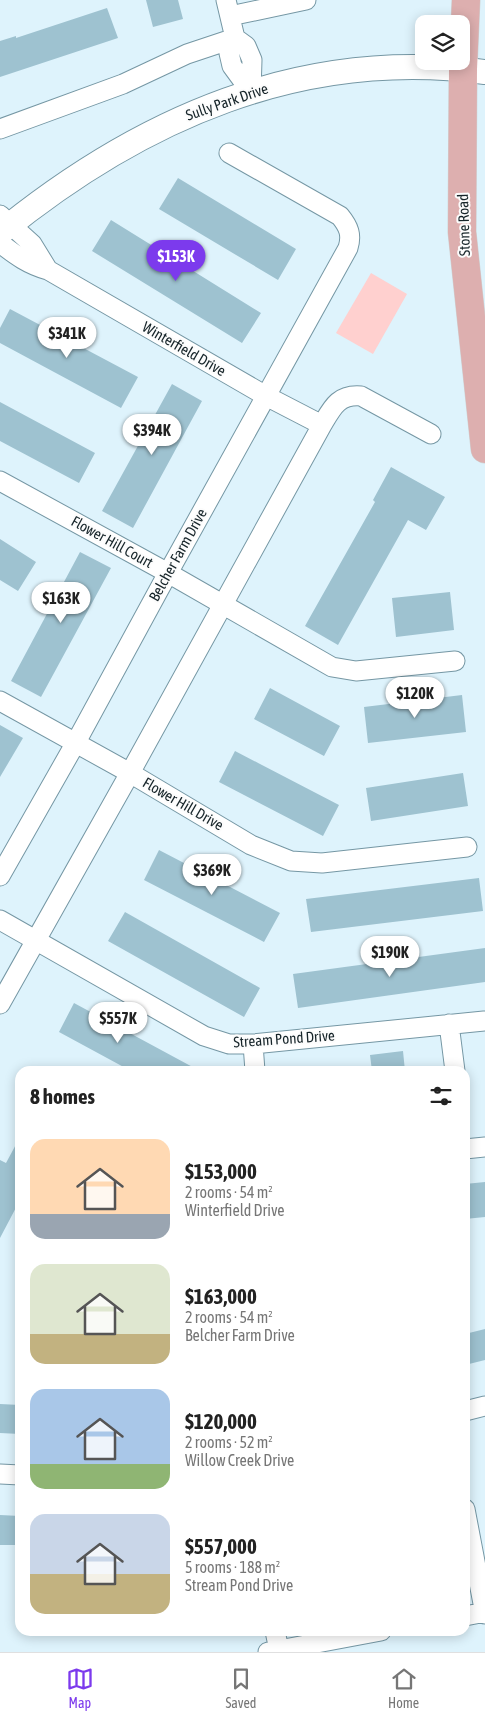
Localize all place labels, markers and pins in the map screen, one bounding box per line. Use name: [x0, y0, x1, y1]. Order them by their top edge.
pin: $153K: [141, 240, 211, 282]
pin: $341K: [32, 316, 102, 359]
pin: $394K: [117, 414, 187, 456]
pin: $163K: [26, 582, 96, 624]
pin: $120K: [380, 676, 450, 719]
pin: $369K: [177, 854, 247, 896]
pin: $190K: [355, 936, 425, 978]
pin: $557K: [83, 1002, 153, 1044]

